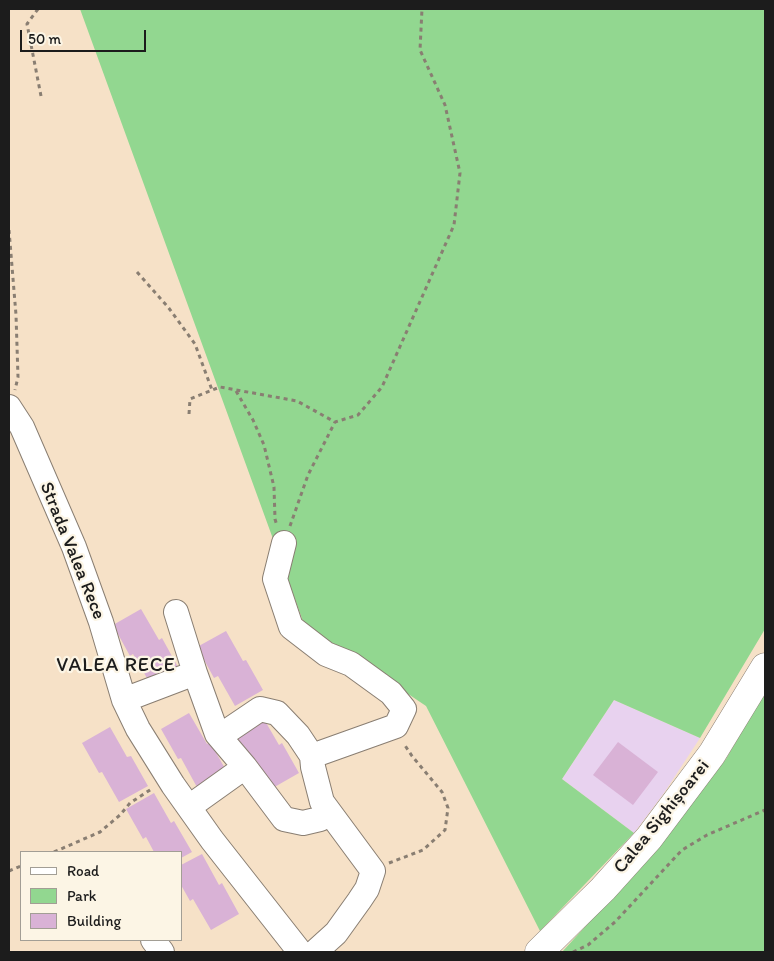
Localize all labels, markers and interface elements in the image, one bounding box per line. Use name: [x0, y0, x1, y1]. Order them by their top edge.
scale bar: [22, 20, 149, 52]
text: 50 m: [28, 30, 61, 48]
street label: Strada Valea Rece: [34, 479, 110, 623]
district label: VALEA RECE: [55, 654, 177, 678]
street label: Calea Sighișoarei: [609, 755, 715, 879]
legend: [20, 851, 182, 941]
text: Road: [67, 862, 99, 880]
text: Park: [67, 887, 97, 905]
text: Building: [67, 912, 121, 930]

